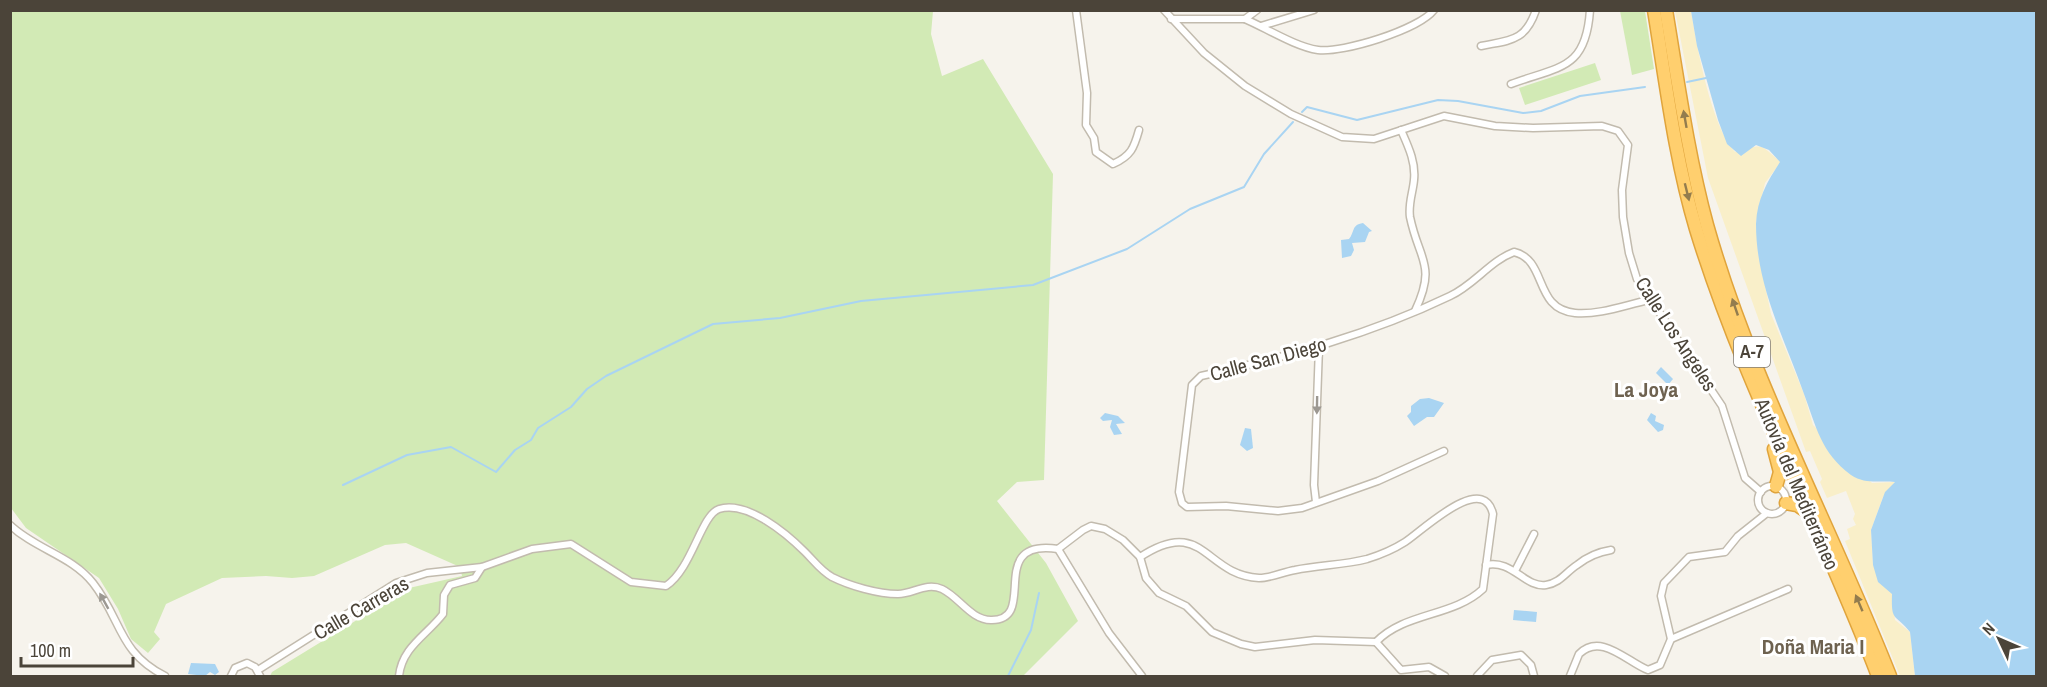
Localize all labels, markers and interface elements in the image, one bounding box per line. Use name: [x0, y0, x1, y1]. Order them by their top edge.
one-way arrow: [1680, 109, 1689, 128]
one-way arrow: [1683, 183, 1692, 201]
street label: Calle Los Angeles: [1629, 271, 1723, 396]
one-way arrow: [1730, 298, 1740, 316]
street label: Calle San Diego: [1207, 330, 1329, 387]
road number: A-7: [1734, 337, 1770, 367]
district label: La Joya: [1614, 375, 1678, 404]
street label: Autovía del Mediterráneo: [1749, 393, 1846, 574]
one-way arrow: [1312, 396, 1322, 415]
street label: Calle Carreras: [308, 569, 413, 646]
one-way arrow: [99, 592, 109, 609]
one-way arrow: [1854, 594, 1863, 612]
north arrow: [1969, 609, 2029, 669]
text: N: [1977, 618, 1999, 640]
scale bar: [21, 630, 134, 668]
district label: Doña Maria I: [1762, 632, 1864, 661]
text: 100 m: [30, 638, 71, 663]

